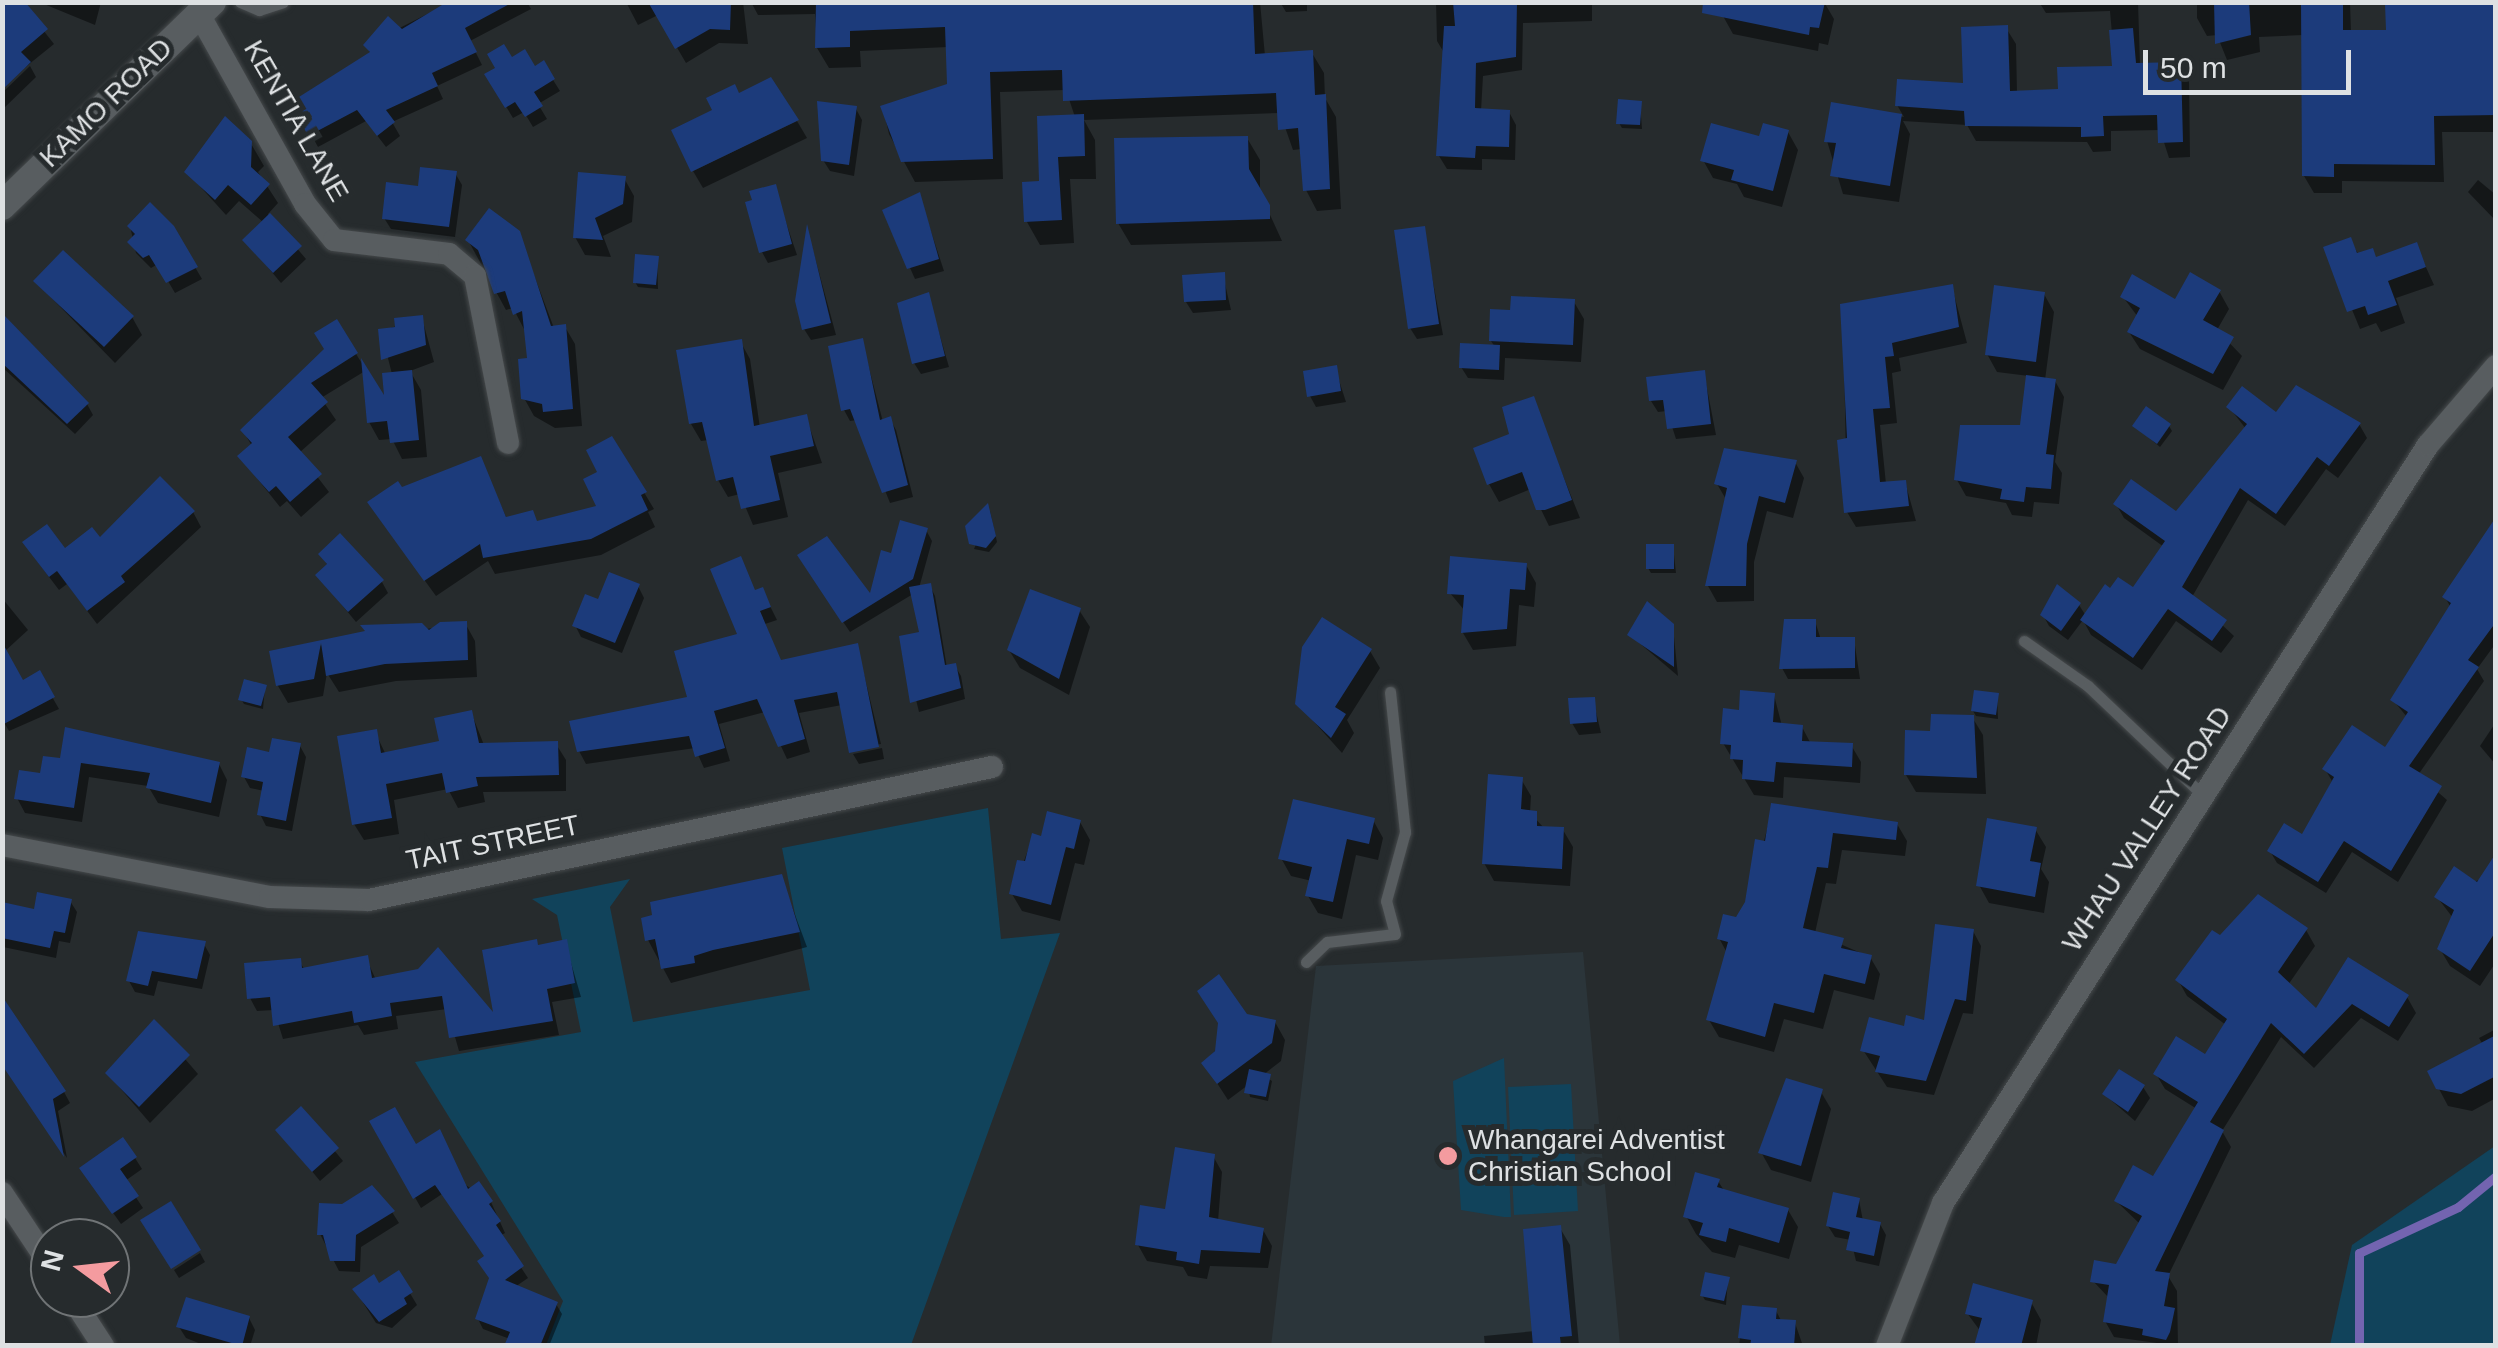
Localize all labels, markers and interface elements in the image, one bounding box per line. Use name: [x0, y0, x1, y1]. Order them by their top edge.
scale bar: [2148, 30, 2356, 92]
street label: KAMO ROAD: [33, 31, 179, 175]
street label: KENTIA LANE: [236, 34, 356, 208]
text: 50 m: [2160, 51, 2227, 84]
street label: WHAU VALLEY ROAD: [2055, 700, 2239, 958]
street label: TAIT STREET: [403, 808, 583, 878]
place label: Whangarei Adventist Christian School: [1468, 1123, 1726, 1189]
marker: Whangarei Adventist Christian School: [1437, 1145, 1459, 1167]
north arrow: [30, 1218, 130, 1318]
text: N: [35, 1247, 70, 1274]

